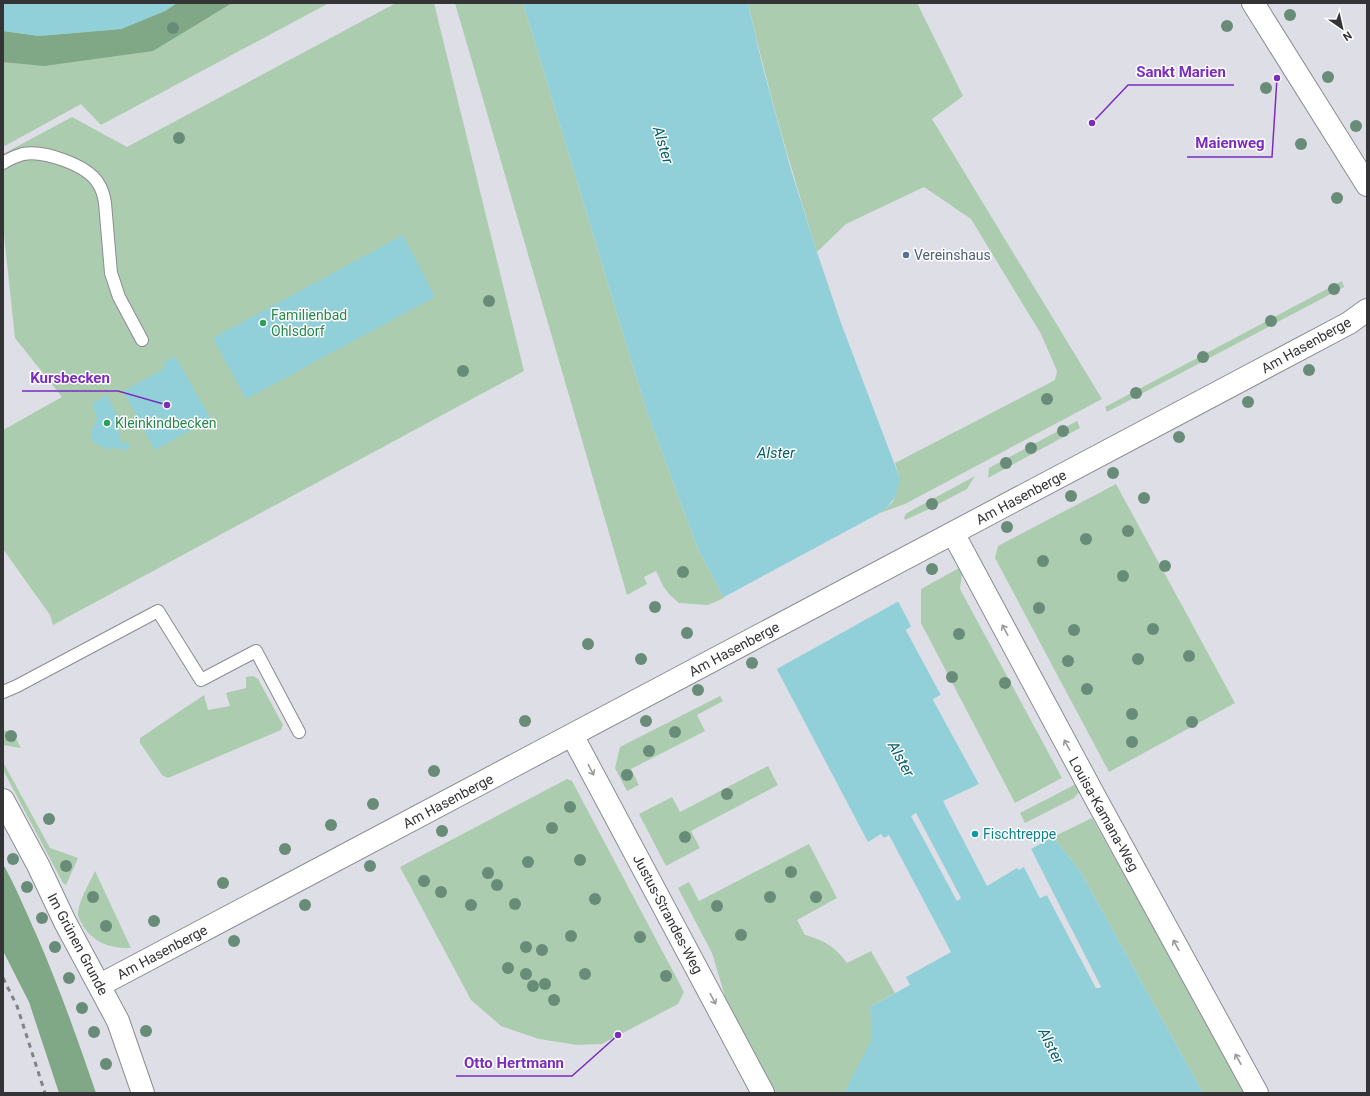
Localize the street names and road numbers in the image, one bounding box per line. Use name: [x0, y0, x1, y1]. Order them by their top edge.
street label: Am Hasenberge: [1258, 314, 1354, 376]
street label: Am Hasenberge: [973, 466, 1069, 528]
street label: Am Hasenberge: [686, 618, 782, 680]
street label: Louisa-Kamana-Weg: [1066, 754, 1142, 874]
street label: Am Hasenberge: [400, 770, 496, 832]
street label: Justus-Strandes-Weg: [630, 852, 706, 976]
street label: Im Grünen Grunde: [44, 890, 112, 998]
street label: Am Hasenberge: [114, 921, 210, 983]

